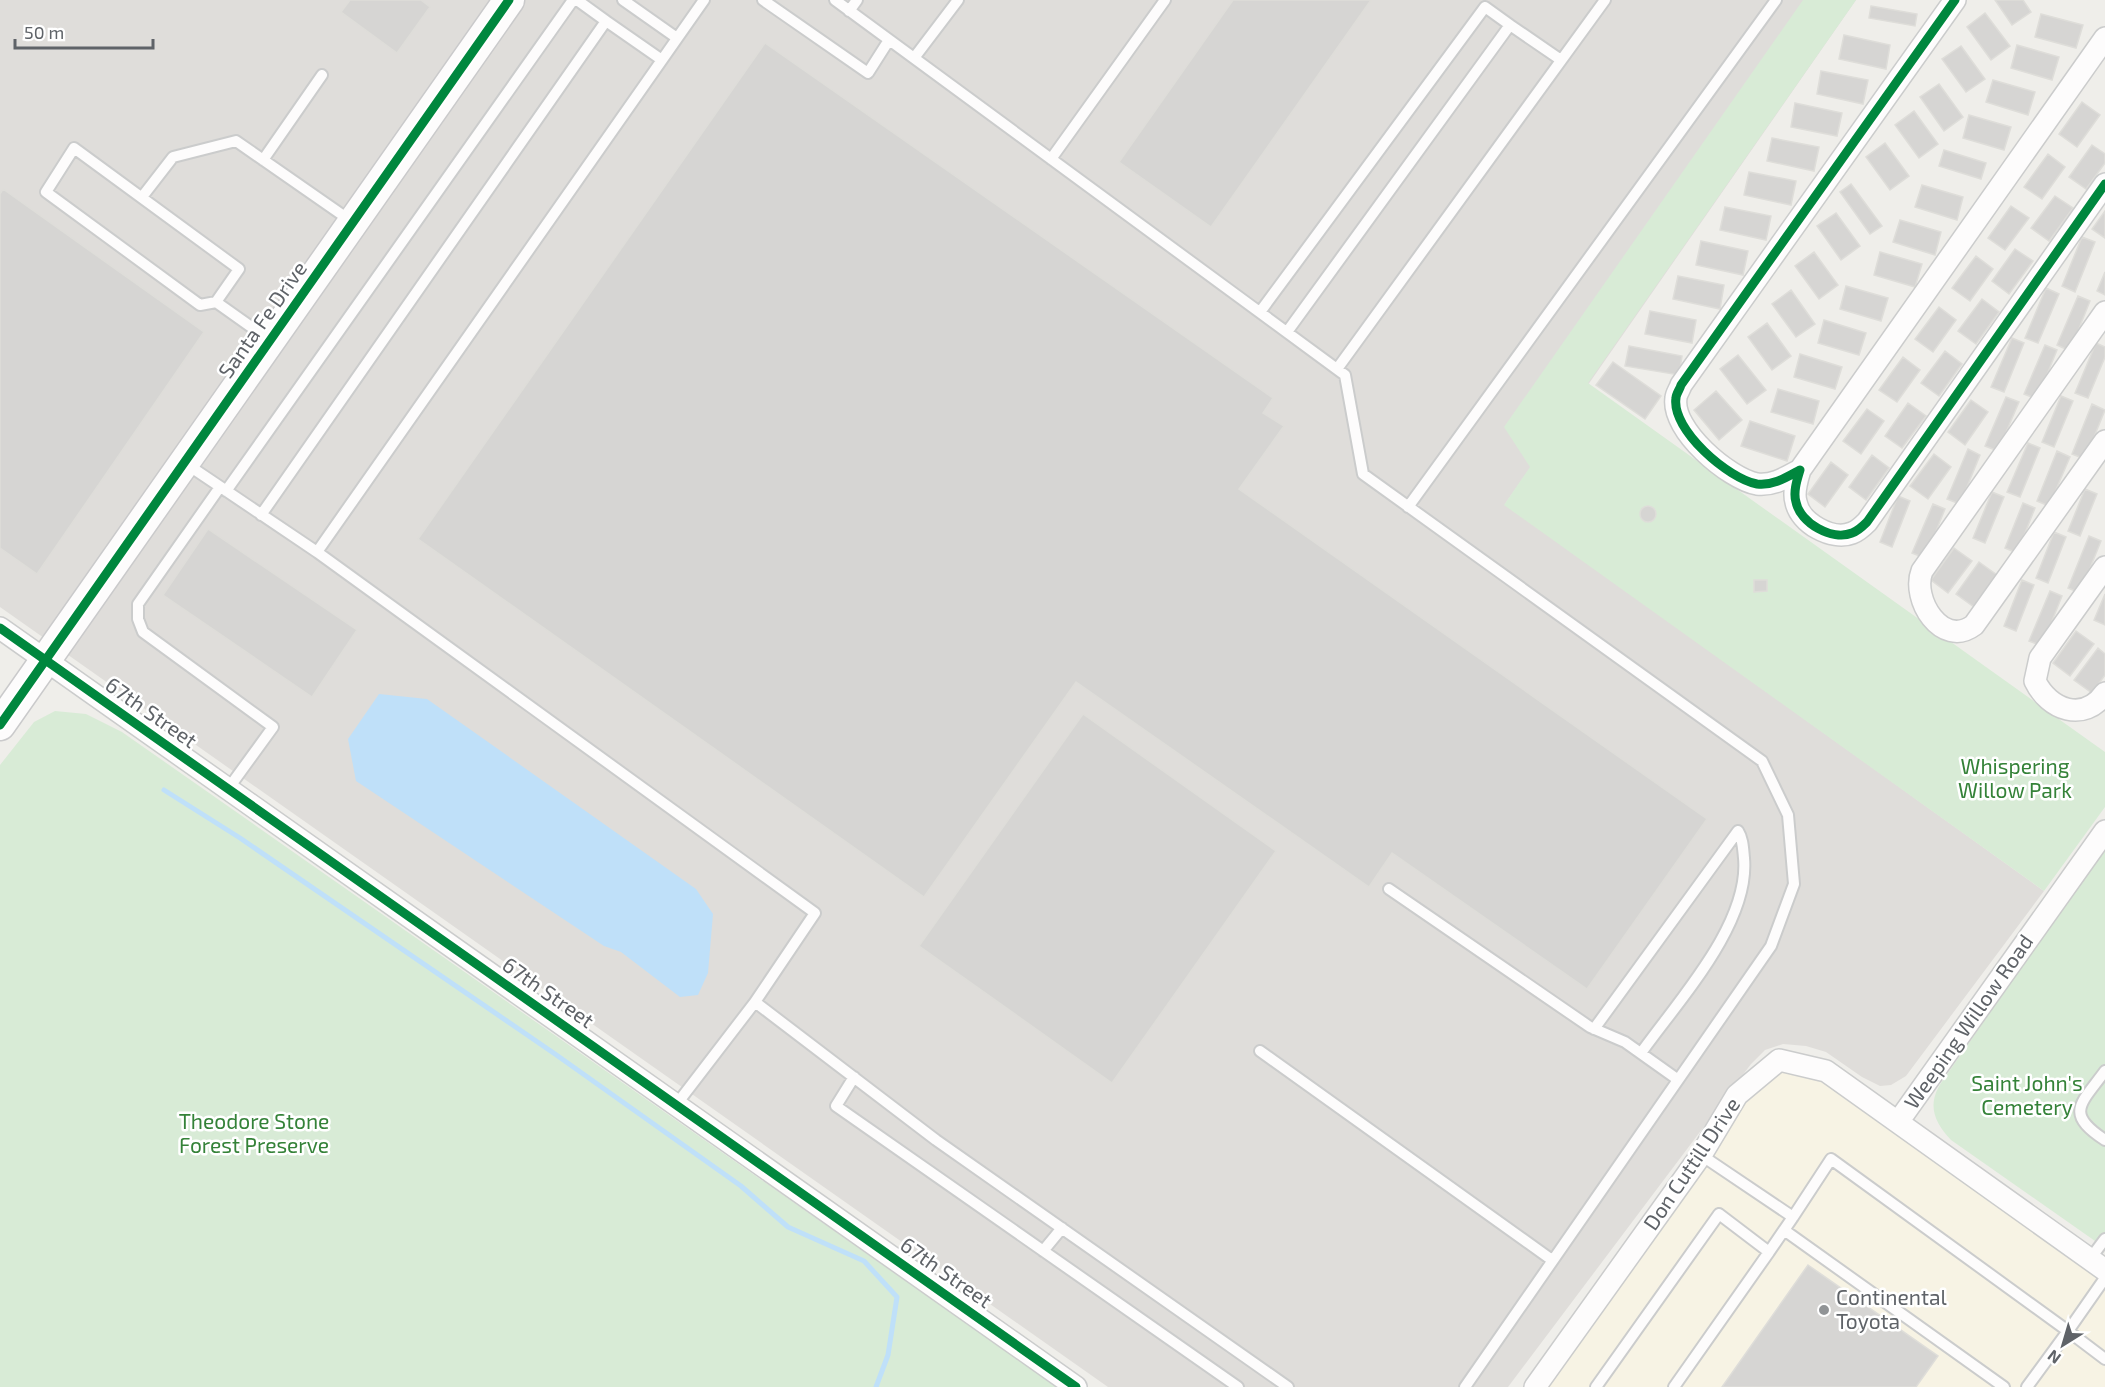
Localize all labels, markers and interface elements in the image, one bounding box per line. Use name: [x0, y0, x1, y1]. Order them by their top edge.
scale bar: [15, 12, 153, 50]
text: 50 m: [24, 21, 64, 43]
street label: Santa Fe Drive: [212, 256, 311, 382]
street label: 67th Street: [101, 671, 202, 752]
park label: Whispering Willow Park: [1958, 753, 2072, 802]
street label: Weeping Willow Road: [1898, 929, 2037, 1113]
street label: 67th Street: [498, 951, 599, 1032]
park label: Saint John's Cemetery: [1971, 1070, 2083, 1119]
street label: Don Cuttill Drive: [1637, 1092, 1744, 1234]
park label: Theodore Stone Forest Preserve: [179, 1108, 329, 1157]
street label: 67th Street: [896, 1231, 997, 1312]
place label: Continental Toyota: [1836, 1284, 1948, 1333]
marker: Continental Toyota: [1817, 1303, 1831, 1317]
north arrow: [2033, 1315, 2093, 1375]
text: N: [2043, 1346, 2064, 1368]

